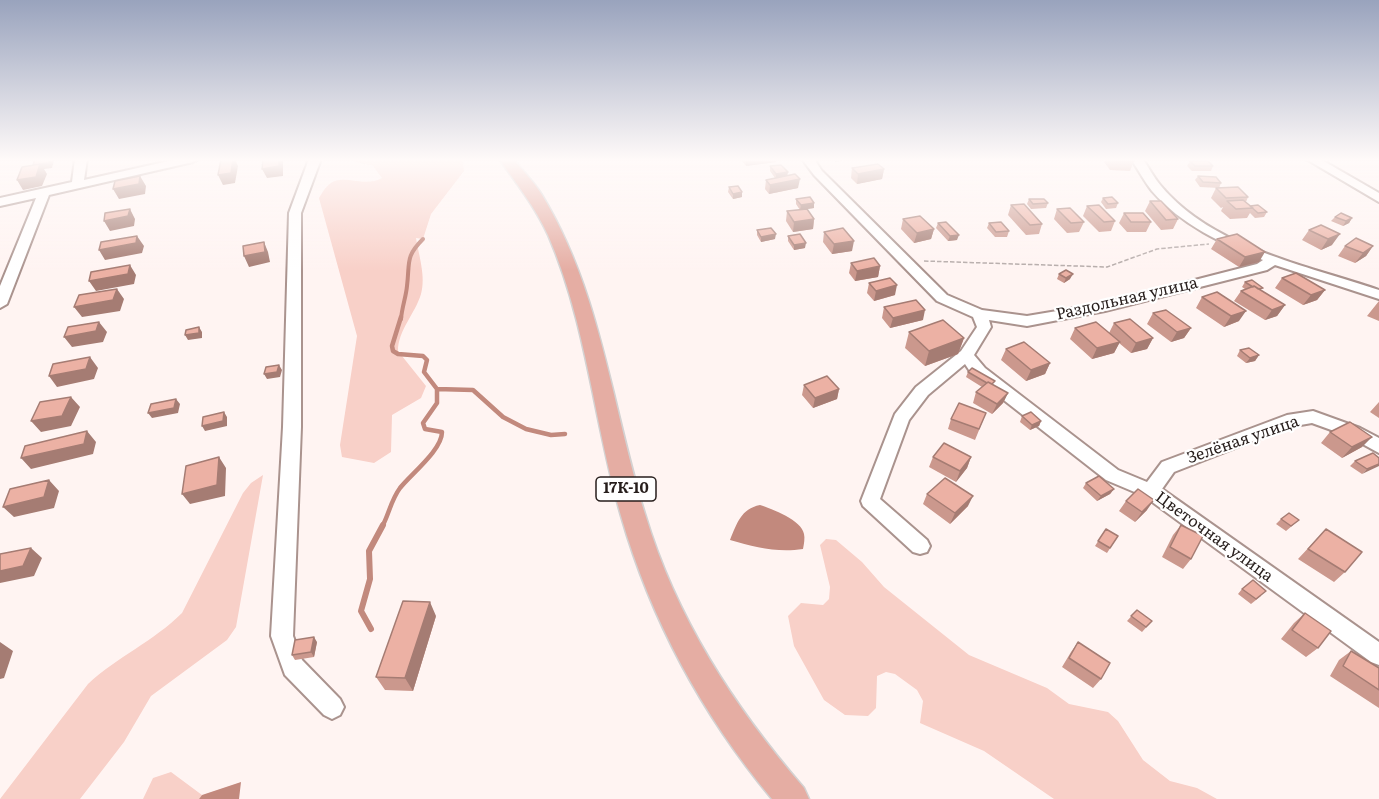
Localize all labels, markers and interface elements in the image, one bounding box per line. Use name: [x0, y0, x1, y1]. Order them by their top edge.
street label: Раздольная улица: [1054, 273, 1200, 325]
street label: Зелёная улица: [1184, 412, 1302, 468]
road number: 17К-10: [596, 477, 656, 501]
street label: Цветочная улица: [1151, 488, 1277, 586]

